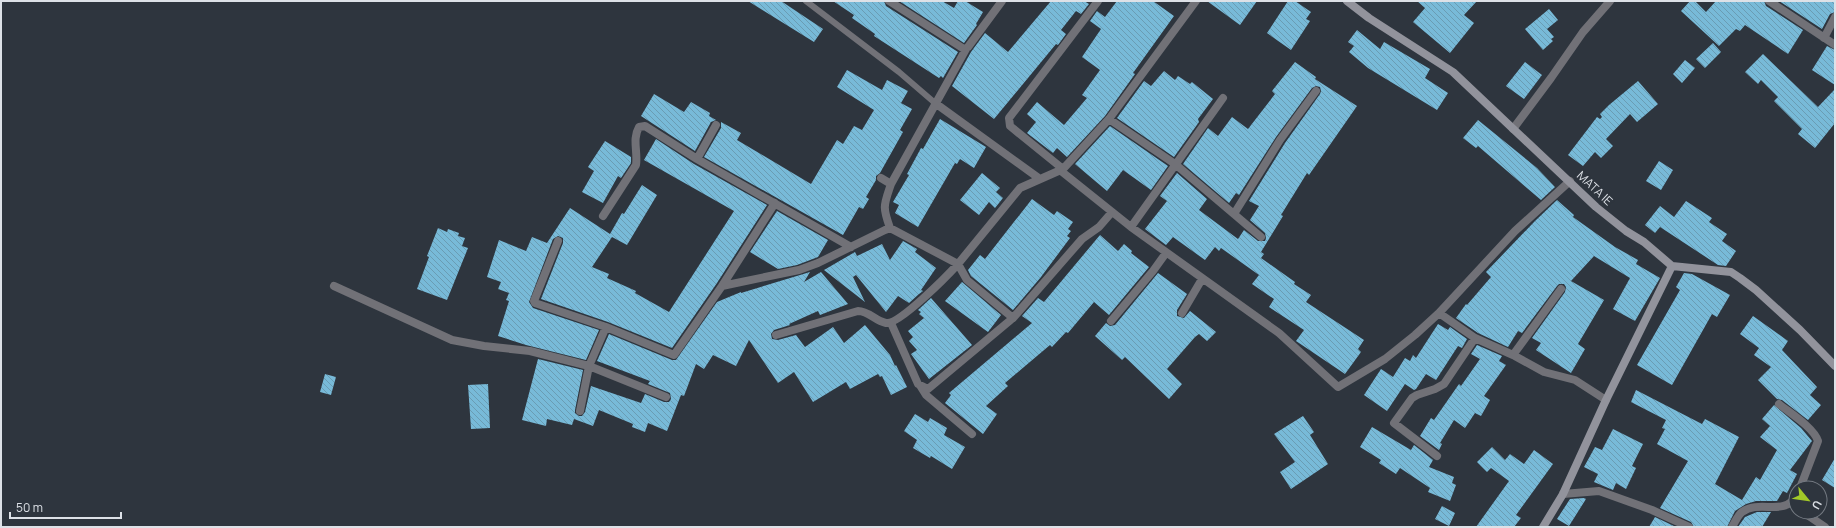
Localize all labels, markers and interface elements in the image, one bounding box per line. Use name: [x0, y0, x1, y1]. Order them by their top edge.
street label: MATA IE: [1573, 167, 1617, 209]
north arrow: [1788, 480, 1828, 520]
scale bar: [10, 494, 121, 520]
text: U: [1809, 498, 1826, 512]
text: 50 m: [16, 499, 43, 516]

